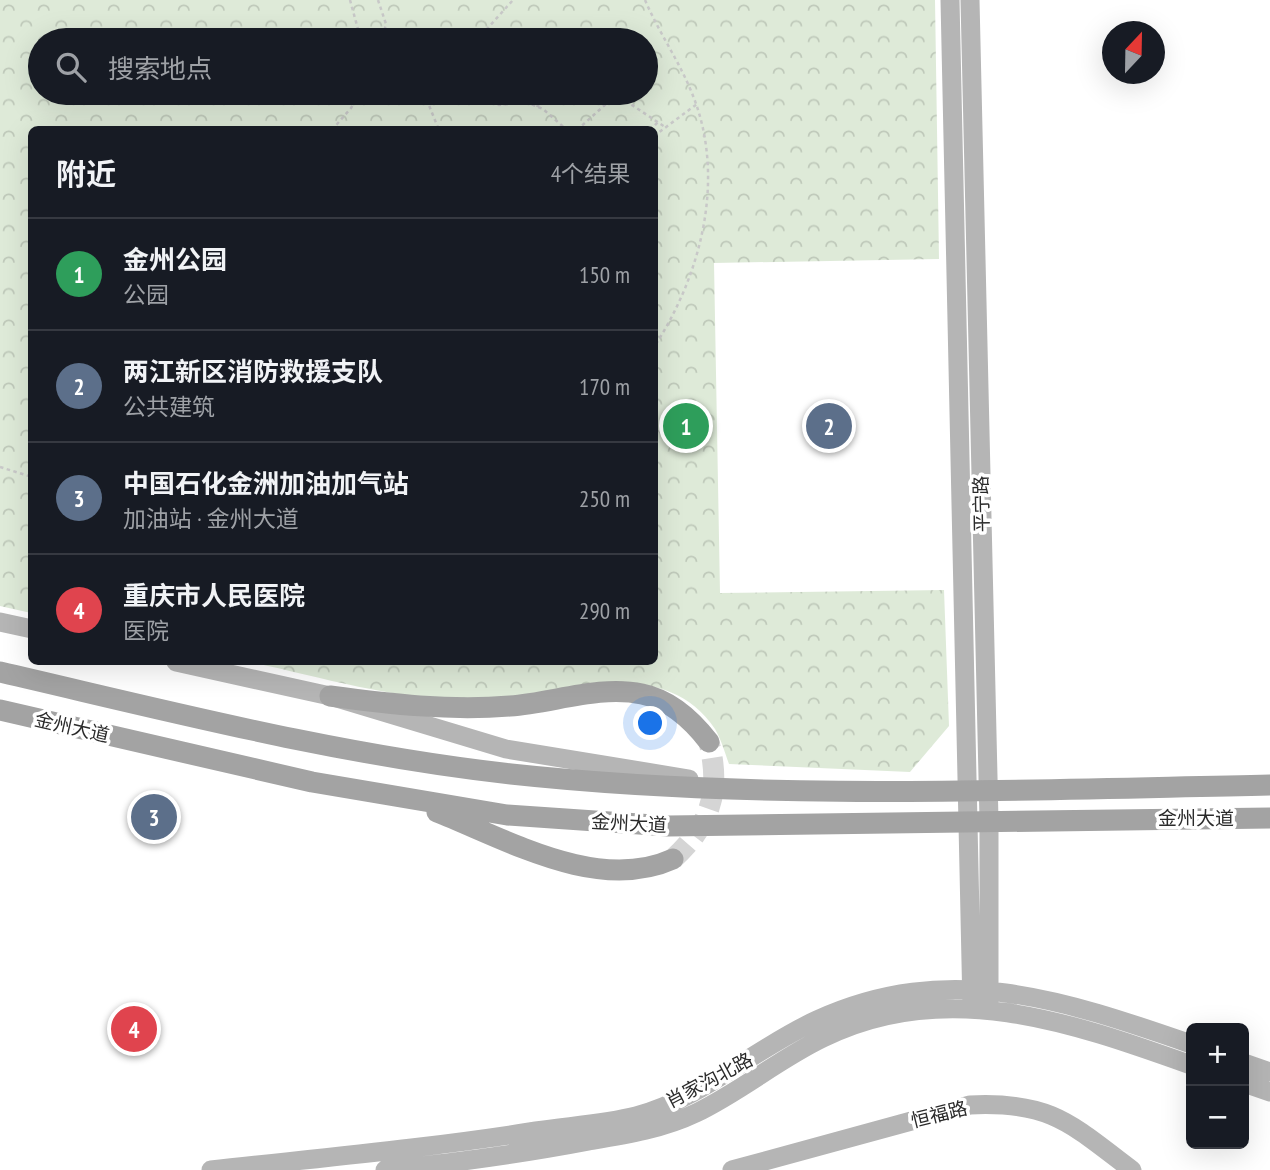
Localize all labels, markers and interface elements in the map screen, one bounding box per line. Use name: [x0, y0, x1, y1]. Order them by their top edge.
north arrow: [1102, 21, 1165, 84]
search box: [28, 28, 658, 105]
icon: search: [52, 48, 90, 86]
text: 搜索地点: [108, 52, 212, 85]
text: 附近: [56, 154, 116, 193]
text: 4个结果: [551, 159, 630, 188]
text: 金州公园: [123, 243, 227, 276]
text: 1: [74, 260, 85, 289]
text: 150 m: [579, 260, 630, 289]
text: 公园: [123, 280, 169, 309]
text: 两江新区消防救援支队: [123, 355, 383, 388]
text: 2: [74, 372, 85, 401]
text: 170 m: [579, 372, 630, 401]
text: 公共建筑: [123, 392, 215, 421]
pin: 1: [663, 400, 709, 452]
pin: 2: [806, 400, 852, 452]
text: 中国石化金洲加油加气站: [123, 467, 409, 500]
street label: 平宁路: [969, 475, 993, 533]
text: 3: [74, 484, 85, 513]
text: 250 m: [579, 484, 630, 513]
text: 加油站 · 金州大道: [123, 504, 299, 533]
text: 重庆市人民医院: [123, 579, 305, 612]
text: 4: [74, 596, 85, 625]
text: 290 m: [579, 596, 630, 625]
text: 医院: [123, 616, 169, 645]
your location: [633, 706, 667, 740]
street label: 金州大道: [32, 707, 112, 747]
pin: 3: [131, 791, 177, 843]
street label: 金州大道: [1158, 806, 1234, 830]
street label: 金州大道: [590, 809, 668, 837]
pin: 4: [111, 1003, 157, 1055]
map controls: [1186, 1023, 1249, 1149]
button: +: [1186, 1023, 1249, 1086]
street label: 肖家沟北路: [661, 1047, 757, 1113]
button: −: [1186, 1086, 1249, 1149]
street label: 恒福路: [908, 1095, 970, 1133]

